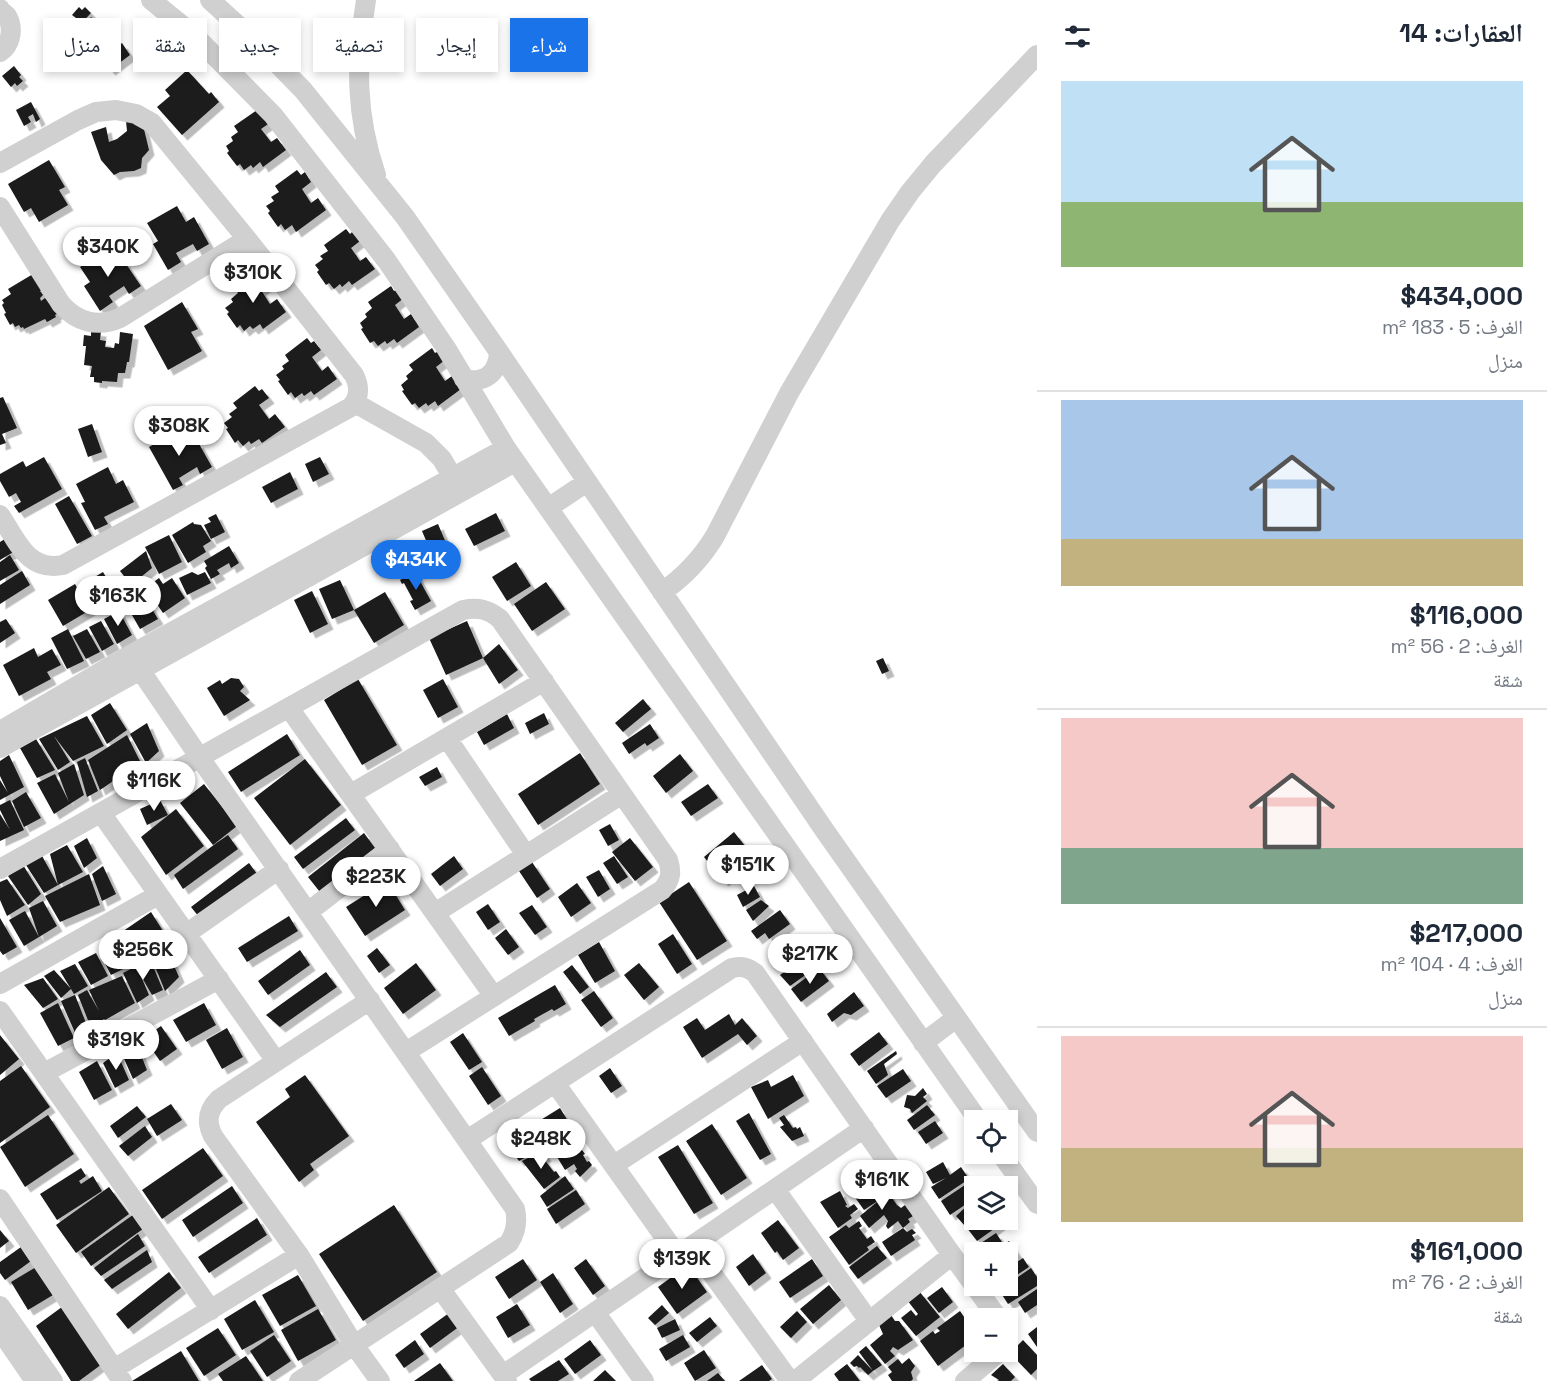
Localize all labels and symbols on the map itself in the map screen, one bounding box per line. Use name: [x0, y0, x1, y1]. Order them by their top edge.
pin: $340K: [66, 227, 150, 278]
pin: $310K: [211, 253, 295, 304]
pin: $308K: [137, 406, 221, 457]
pin: $434K: [374, 540, 458, 591]
pin: $163K: [76, 576, 160, 627]
pin: $116K: [112, 761, 196, 812]
pin: $151K: [706, 845, 790, 896]
pin: $223K: [334, 857, 418, 908]
pin: $256K: [101, 930, 185, 981]
pin: $217K: [768, 934, 852, 985]
pin: $319K: [74, 1020, 158, 1071]
pin: $248K: [499, 1119, 583, 1170]
pin: $161K: [840, 1160, 924, 1211]
pin: $139K: [640, 1239, 724, 1290]

